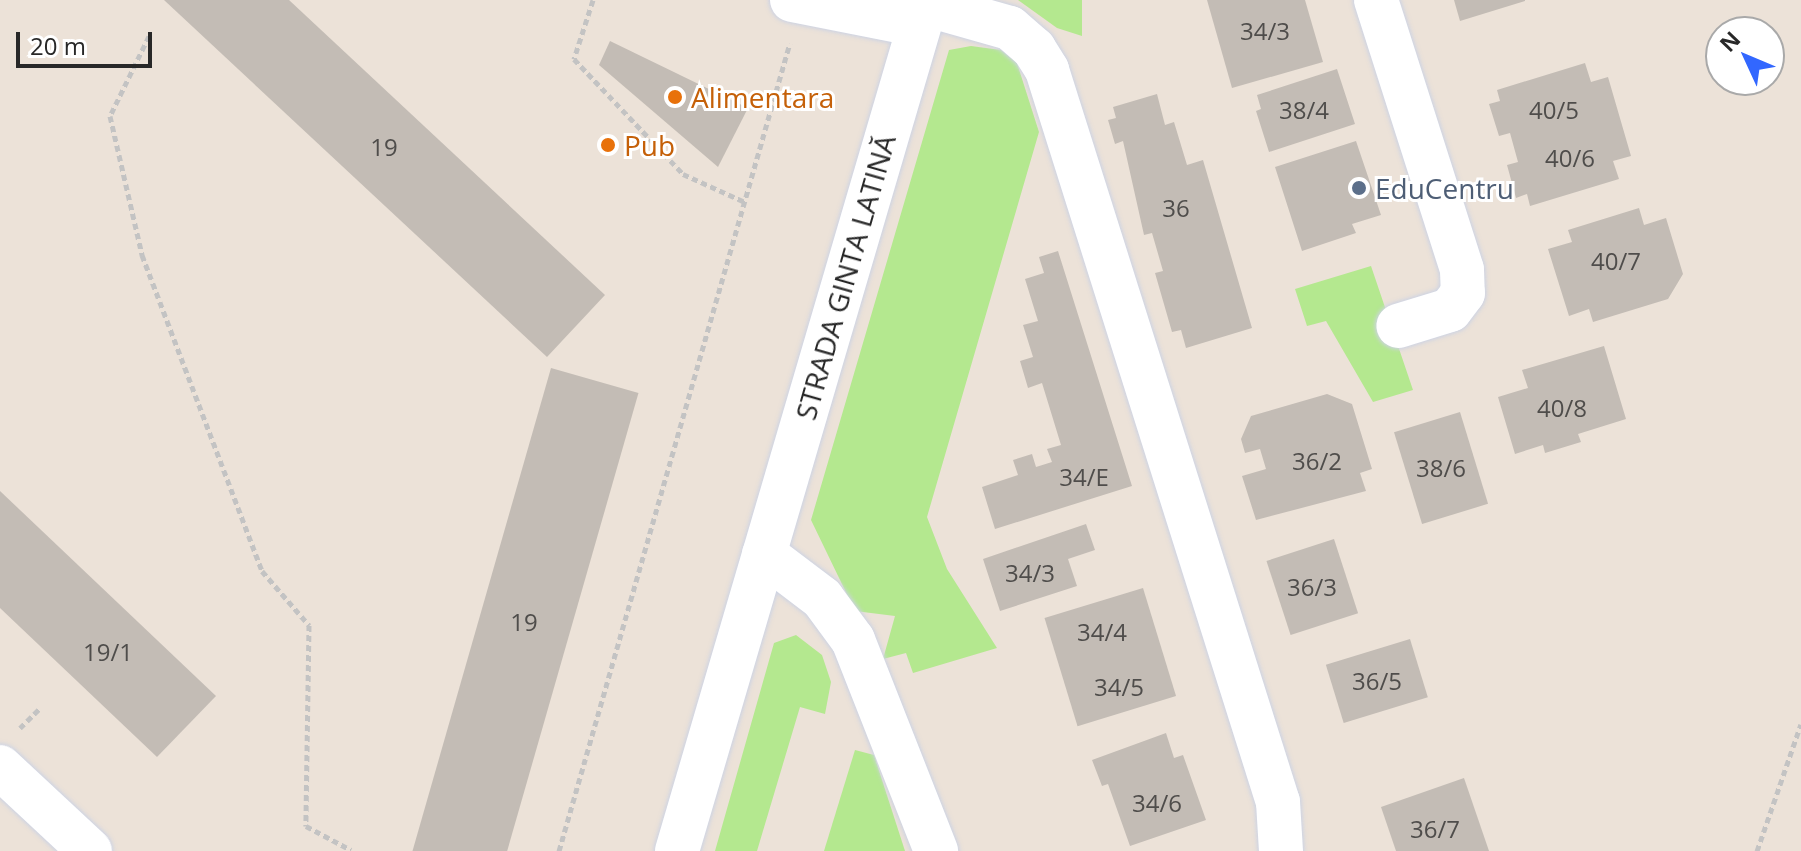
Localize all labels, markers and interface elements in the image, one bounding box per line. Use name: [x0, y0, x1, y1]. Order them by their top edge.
scale bar: [20, 16, 156, 66]
north arrow: [1705, 16, 1785, 96]
house number: 34/3: [1240, 17, 1290, 45]
text: N: [1712, 24, 1746, 58]
text: 20 m: [30, 29, 86, 62]
place label: Alimentara: [691, 80, 834, 114]
marker: Alimentara: [666, 88, 684, 106]
house number: 38/4: [1279, 96, 1329, 124]
house number: 40/5: [1529, 96, 1579, 124]
place label: Pub: [624, 128, 675, 162]
street label: STRADA GINTA LATINĂ: [788, 131, 902, 423]
house number: 19: [370, 133, 398, 161]
marker: Pub: [599, 136, 617, 154]
house number: 40/6: [1545, 144, 1595, 172]
place label: EduCentru: [1375, 171, 1514, 205]
marker: EduCentru: [1350, 179, 1368, 197]
house number: 36: [1162, 194, 1190, 222]
house number: 40/7: [1591, 247, 1641, 275]
house number: 40/8: [1537, 394, 1587, 422]
house number: 36/2: [1292, 447, 1342, 475]
house number: 38/6: [1416, 454, 1466, 482]
house number: 34/E: [1059, 463, 1109, 491]
house number: 34/3: [1005, 559, 1055, 587]
house number: 36/3: [1287, 573, 1337, 601]
house number: 19: [510, 608, 538, 636]
house number: 34/4: [1077, 618, 1127, 646]
house number: 19/1: [83, 638, 133, 666]
house number: 36/5: [1352, 667, 1402, 695]
house number: 34/5: [1094, 673, 1144, 701]
house number: 34/6: [1132, 789, 1182, 817]
house number: 36/7: [1410, 815, 1460, 843]

